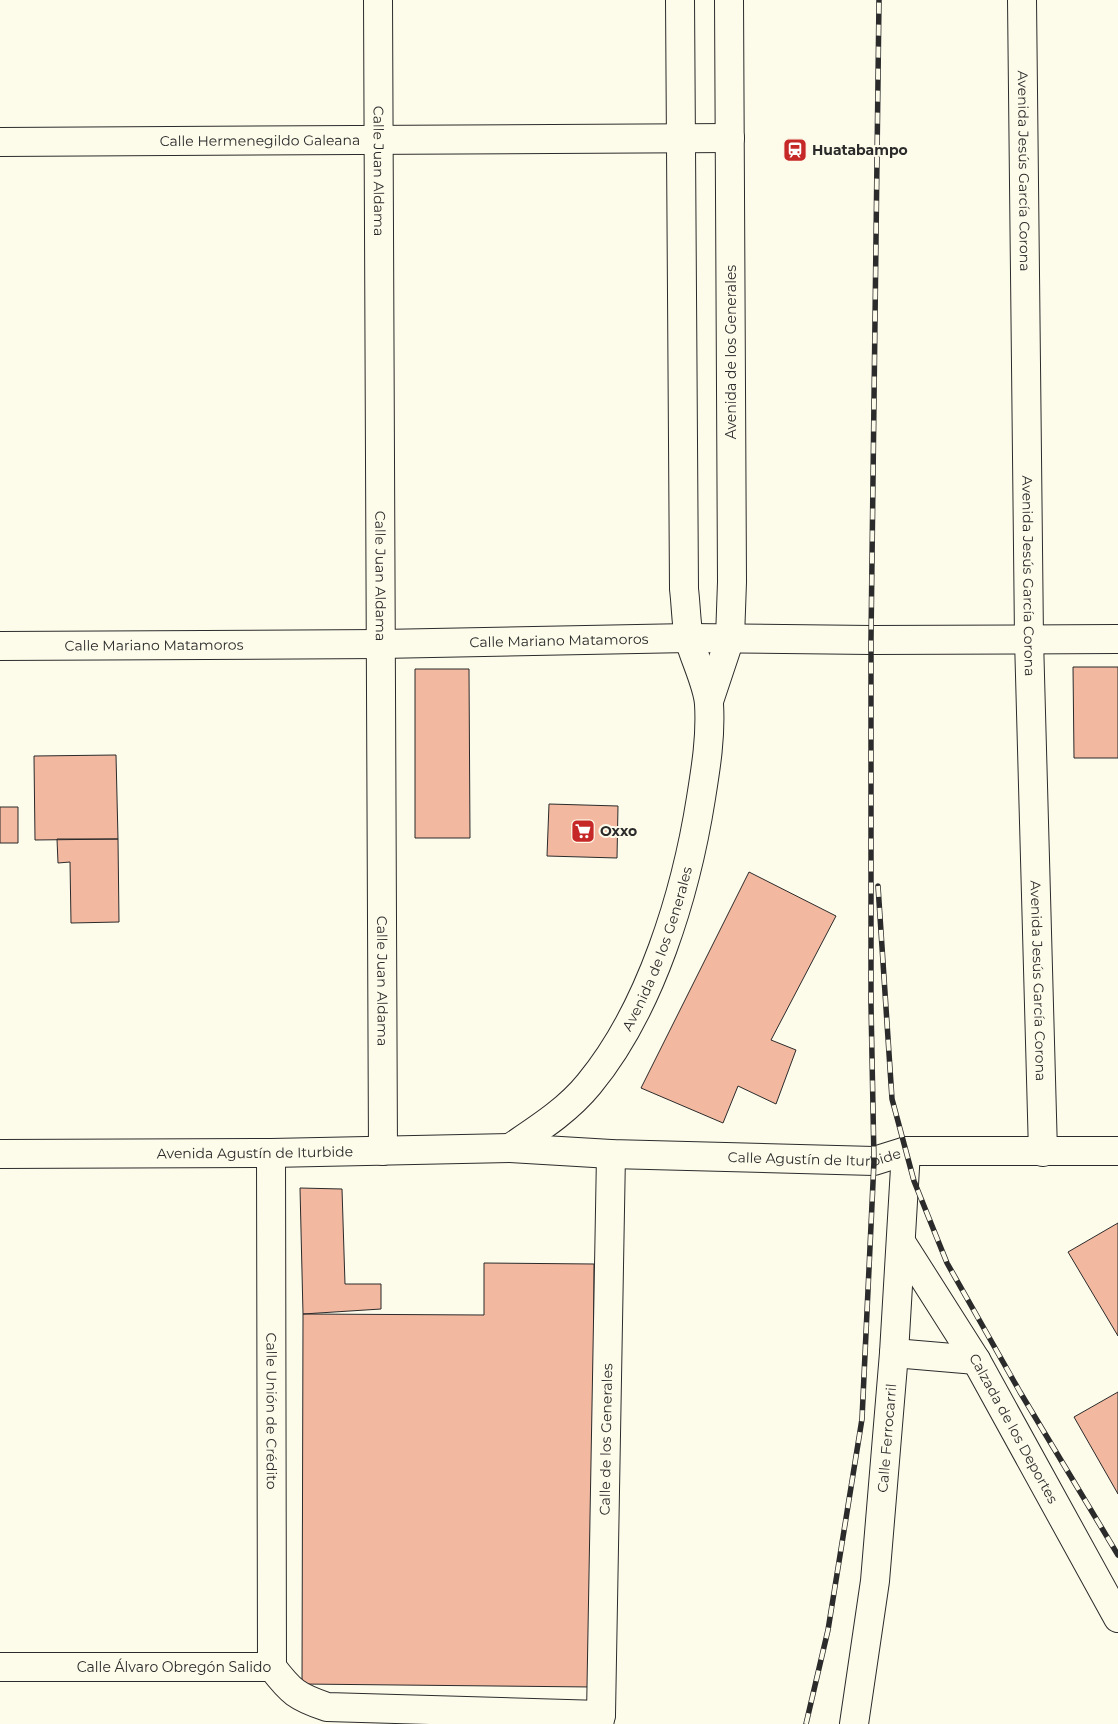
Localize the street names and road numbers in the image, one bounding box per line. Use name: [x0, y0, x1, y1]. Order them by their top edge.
street label: Avenida Jesús García Corona: [1014, 70, 1034, 272]
street label: Calle Juan Aldama: [369, 106, 388, 236]
street label: Calle Hermenegildo Galeana: [160, 131, 360, 150]
street label: Avenida de los Generales: [722, 265, 740, 439]
street label: Avenida Jesús García Corona: [1018, 475, 1039, 677]
street label: Calle Juan Aldama: [371, 511, 390, 641]
street label: Calle Mariano Matamoros: [469, 630, 649, 651]
street label: Calle Mariano Matamoros: [64, 636, 244, 655]
street label: Avenida de los Generales: [618, 864, 696, 1034]
street label: Avenida Jesús García Corona: [1027, 880, 1050, 1081]
street label: Calle Juan Aldama: [373, 916, 392, 1046]
street label: Avenida Agustín de Iturbide: [157, 1142, 353, 1162]
street label: Calle Agustín de Iturbide: [727, 1144, 903, 1171]
street label: Calle Unión de Crédito: [262, 1333, 281, 1490]
street label: Calzada de los Deportes: [965, 1350, 1062, 1507]
street label: Calle de los Generales: [596, 1363, 616, 1515]
street label: Calle Ferrocarril: [873, 1383, 900, 1493]
street label: Calle Álvaro Obregón Salido: [77, 1658, 271, 1676]

